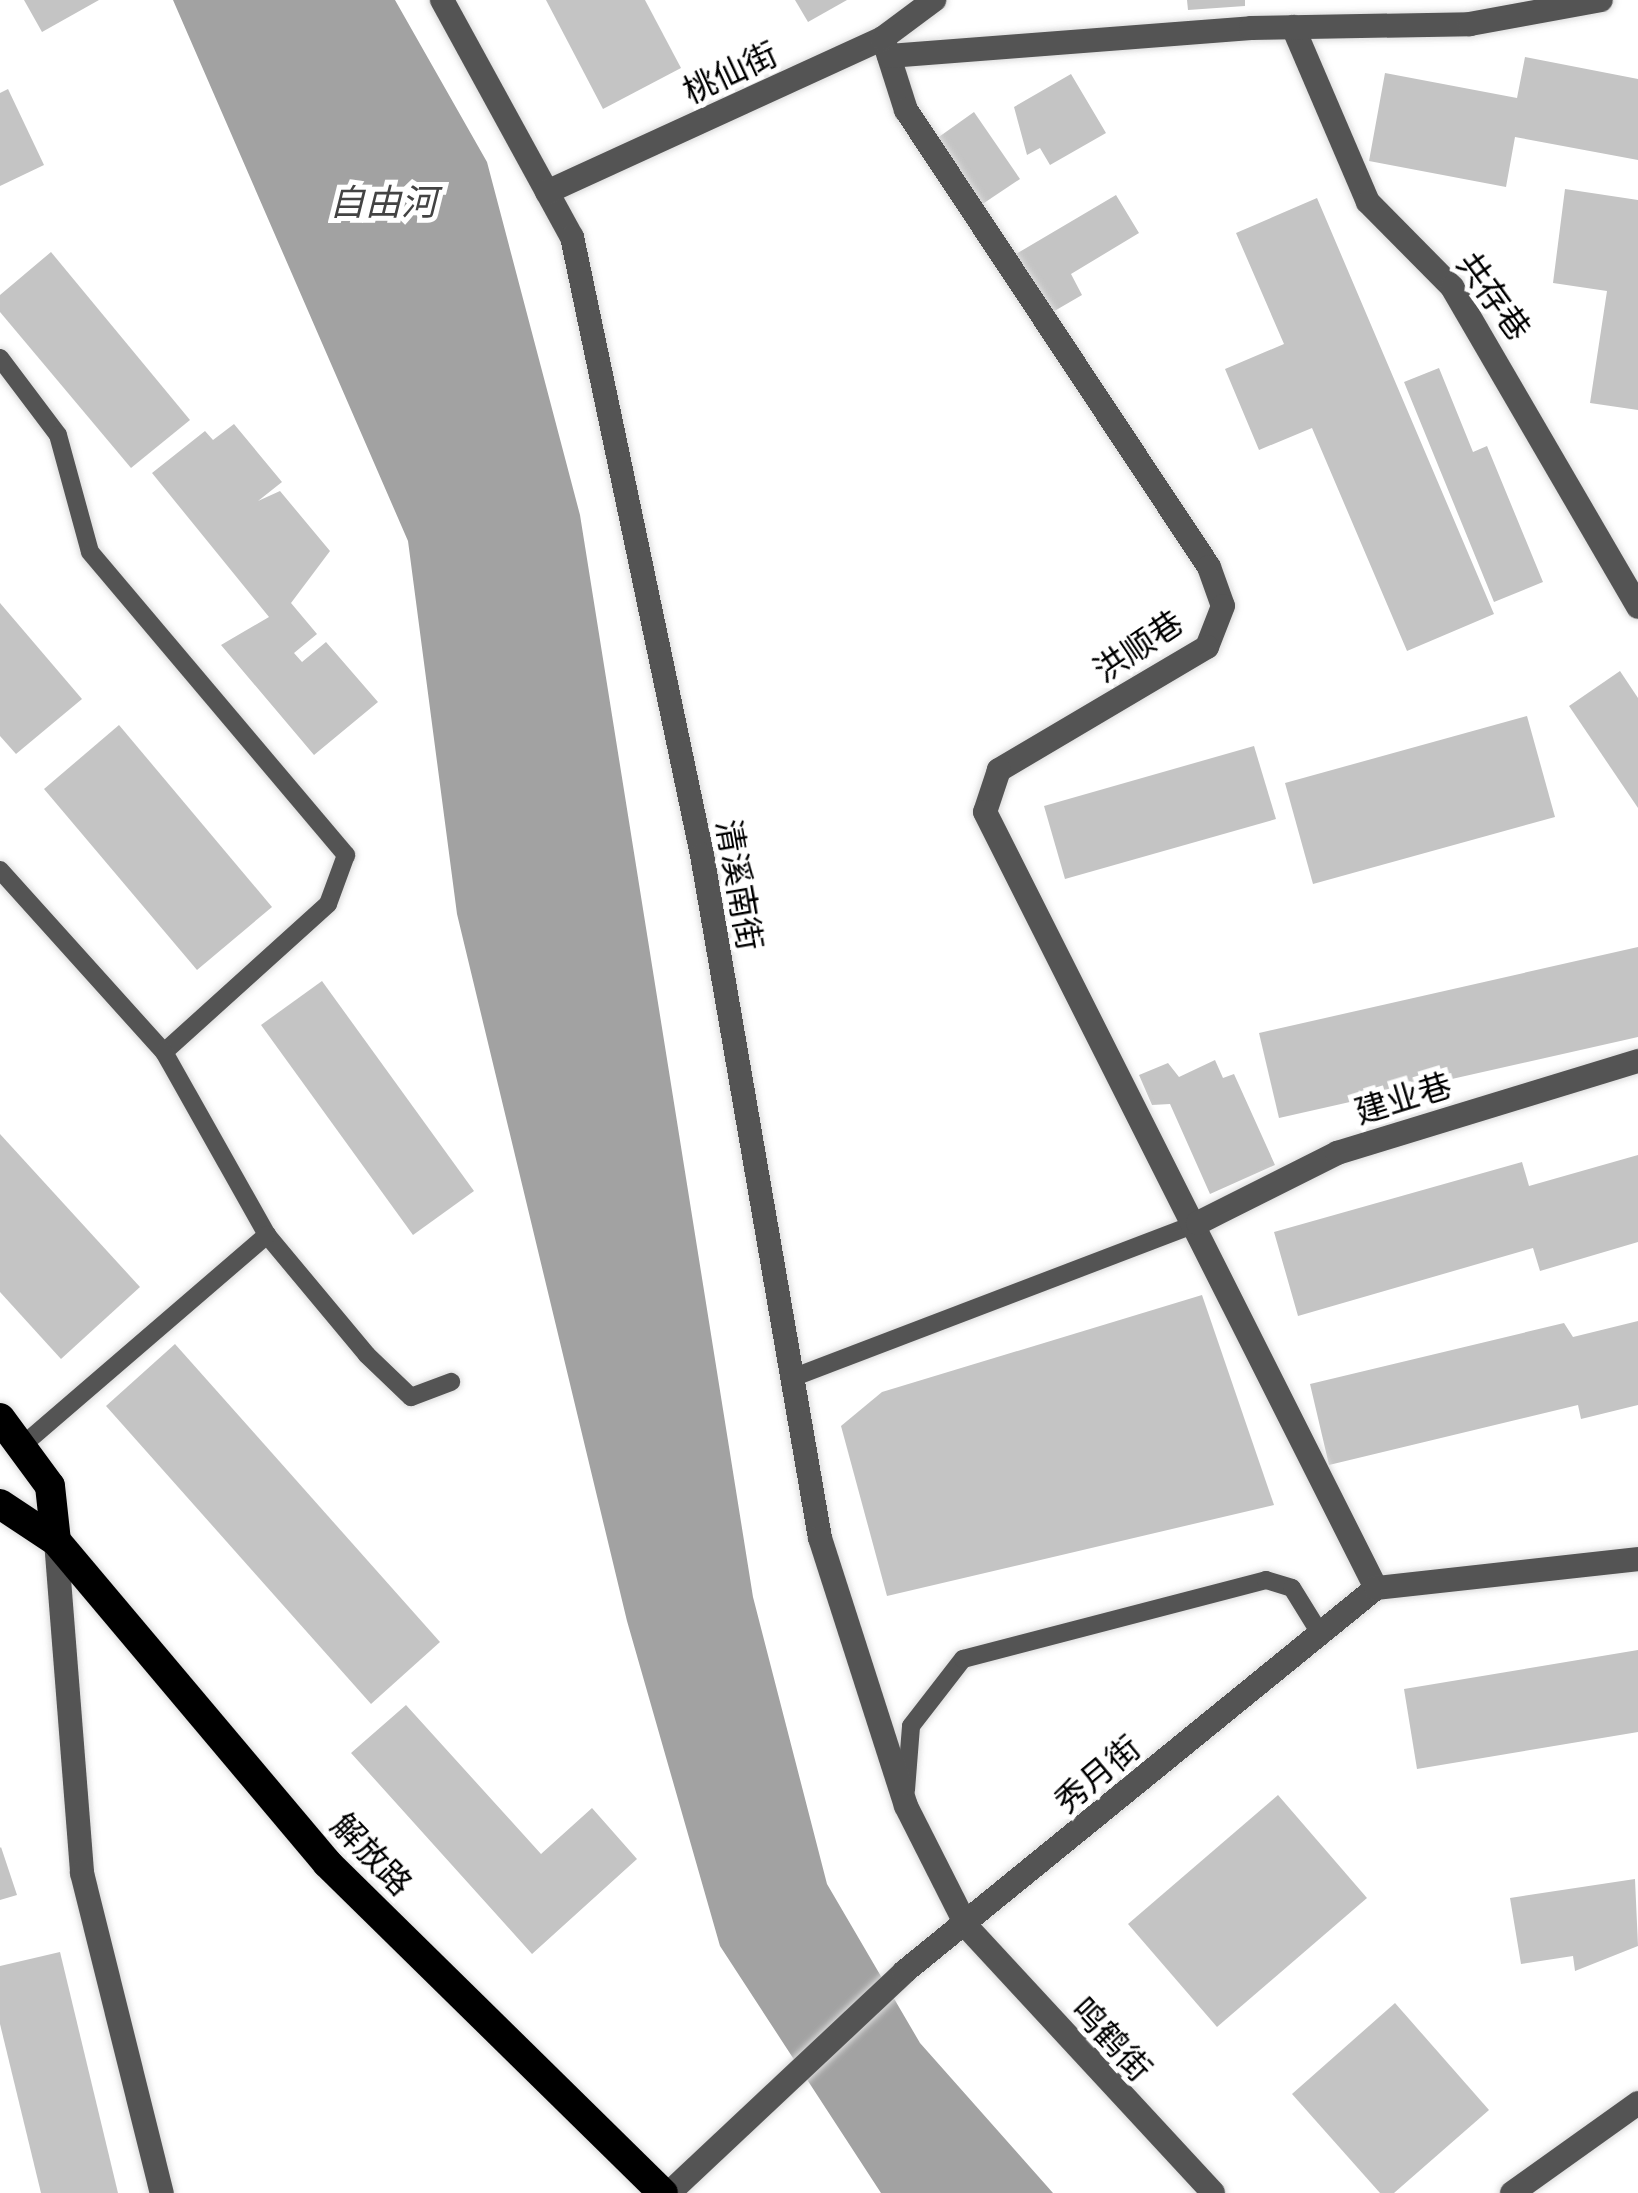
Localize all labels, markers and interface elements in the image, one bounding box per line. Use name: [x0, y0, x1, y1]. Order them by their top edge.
street label: 桃仙街: [677, 33, 783, 111]
water label: 自由河: [329, 180, 437, 224]
street label: 共存巷: [1449, 244, 1539, 348]
street label: 洪顺巷: [1086, 602, 1190, 690]
street label: 清溪南街: [709, 817, 771, 953]
street label: 建业巷: [1350, 1065, 1456, 1131]
street label: 秀月街: [1046, 1727, 1148, 1821]
street label: 解放路: [323, 1805, 421, 1903]
street label: 鸣鹤街: [1064, 1989, 1160, 2089]

